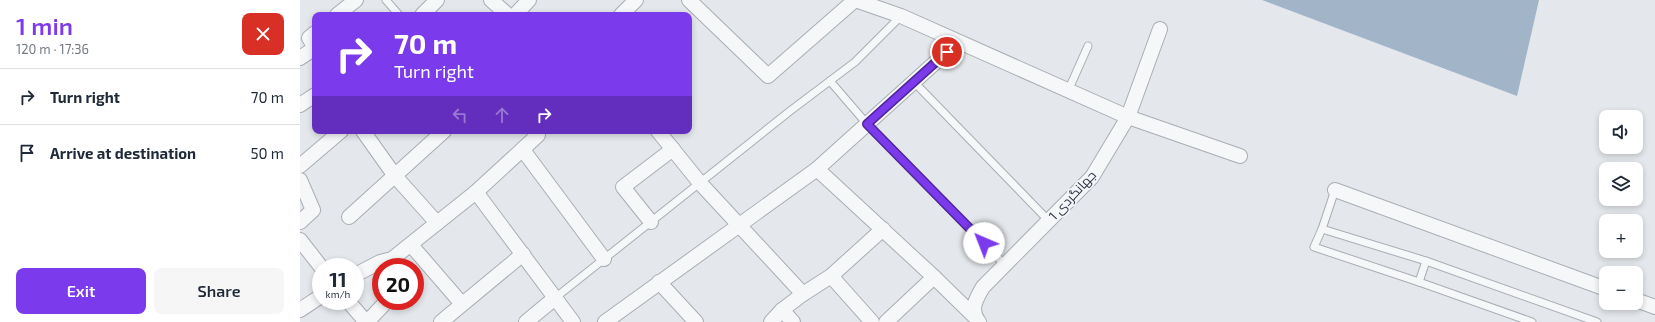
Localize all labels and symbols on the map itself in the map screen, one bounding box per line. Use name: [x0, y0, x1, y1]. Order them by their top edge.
pin: [930, 35, 964, 69]
street label: جهانگردی 1: [1045, 167, 1099, 223]
position arrow: [963, 222, 1005, 264]
speed limit sign: 20: [372, 258, 424, 310]

